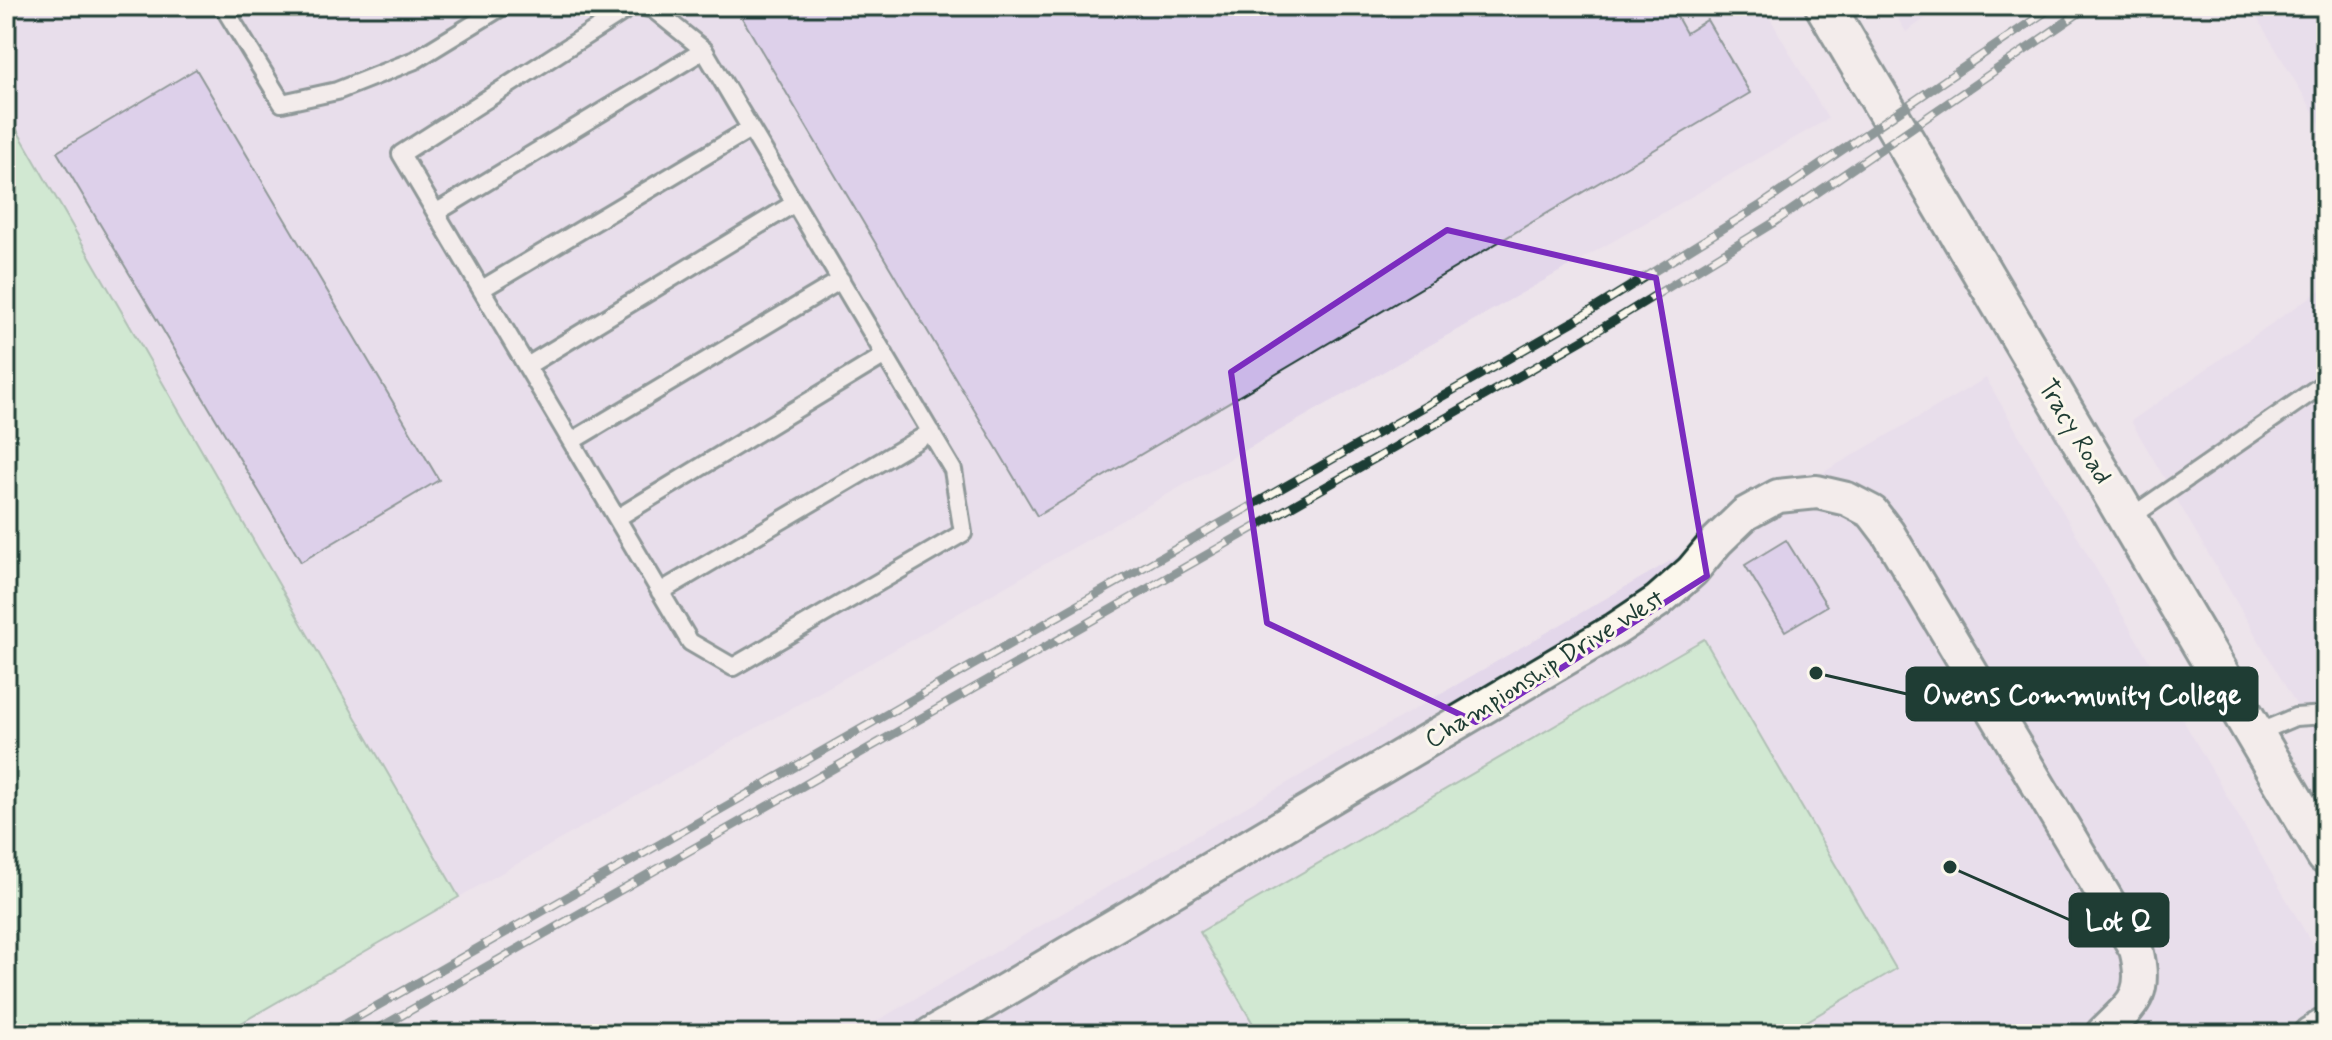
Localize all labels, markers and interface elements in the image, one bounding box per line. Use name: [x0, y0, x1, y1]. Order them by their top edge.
street label: Tracy Road: [2030, 373, 2119, 491]
street label: Championship Drive West: [1419, 582, 1671, 757]
callout: Owens Community College: [1907, 668, 2257, 720]
text: Owens Community College: [1923, 678, 2241, 716]
callout: Lot Q: [2070, 894, 2168, 946]
text: Lot Q: [2085, 904, 2153, 941]

